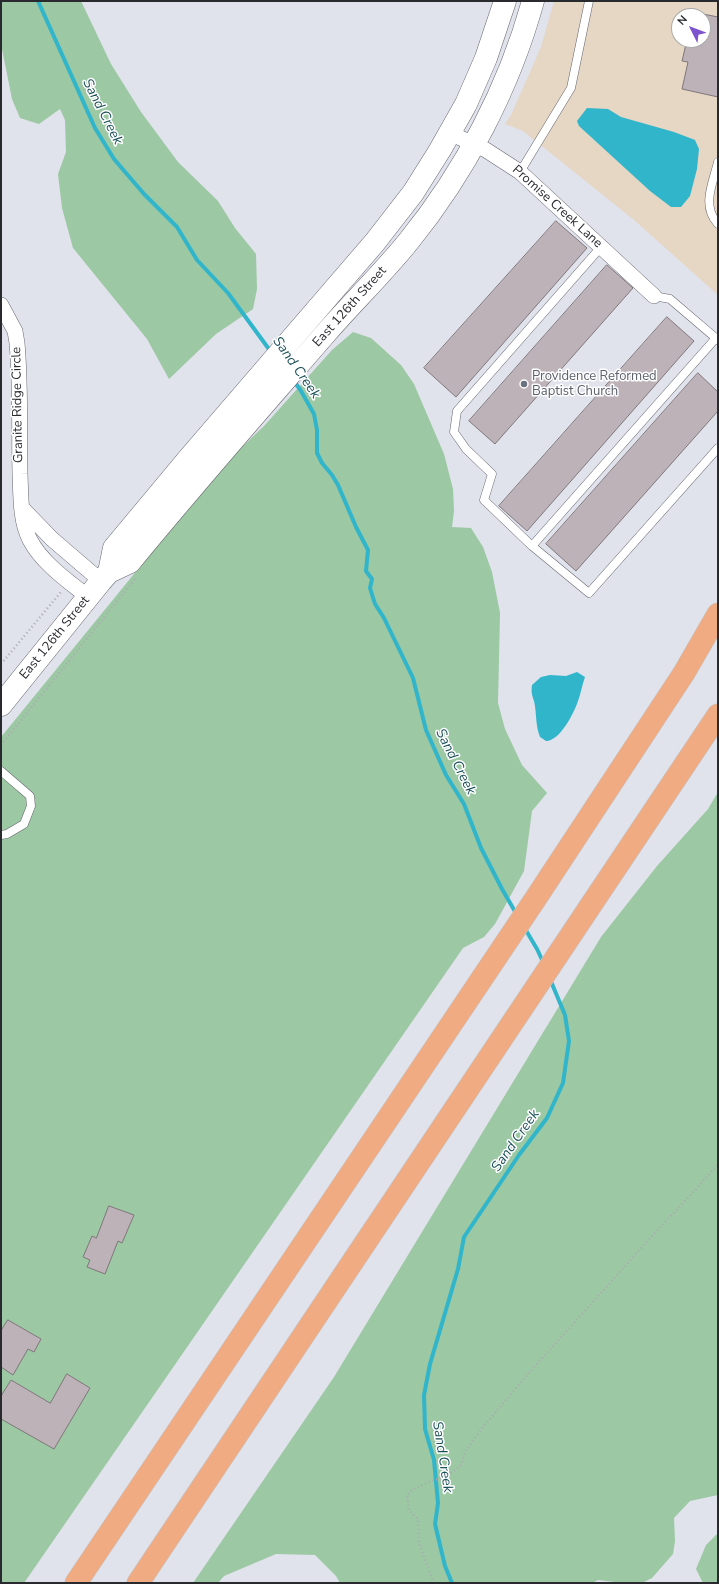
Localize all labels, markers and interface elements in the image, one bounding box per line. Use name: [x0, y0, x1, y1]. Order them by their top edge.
north arrow: [671, 8, 711, 48]
text: N: [674, 12, 691, 28]
water label: Sand Creek: [78, 76, 126, 148]
street label: Promise Creek Lane: [509, 162, 605, 252]
street label: East 126th Street: [310, 264, 390, 350]
water label: Sand Creek: [268, 334, 324, 402]
street label: Granite Ridge Circle: [9, 347, 27, 463]
place label: Providence Reformed Baptist Church: [532, 369, 657, 400]
marker: Providence Reformed Baptist Church: [519, 379, 529, 389]
street label: East 126th Street: [17, 593, 93, 683]
water label: Sand Creek: [431, 726, 479, 798]
water label: Sand Creek: [488, 1107, 544, 1175]
water label: Sand Creek: [428, 1420, 456, 1494]

